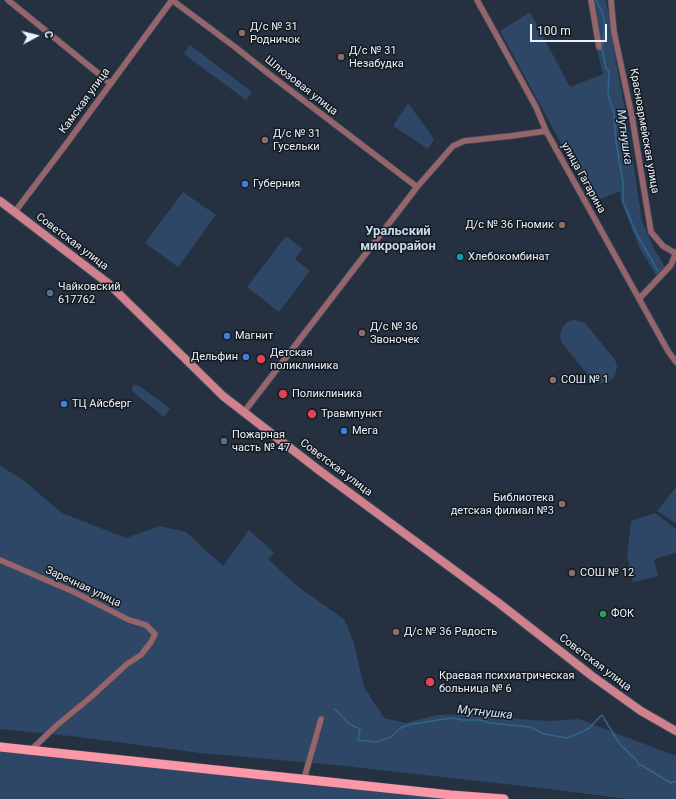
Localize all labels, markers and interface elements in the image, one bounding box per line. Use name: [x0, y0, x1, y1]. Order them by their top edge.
north arrow: [16, 16, 56, 56]
scale bar: [532, 16, 609, 42]
place label: Д/с № 31 Родничок: [250, 20, 300, 46]
text: 100 m: [537, 24, 571, 38]
marker: Д/с № 31 Родничок: [237, 28, 247, 38]
text: С: [42, 30, 55, 39]
place label: Д/с № 31 Незабудка: [349, 44, 404, 70]
marker: Д/с № 31 Незабудка: [336, 52, 346, 62]
street label: Шлюзовая улица: [262, 53, 340, 119]
street label: Камская улица: [57, 66, 113, 136]
street label: Красноармейская улица: [627, 68, 661, 194]
water label: Мутнушка: [613, 109, 635, 165]
place label: Д/с № 31 Гусельки: [273, 127, 321, 153]
marker: Д/с № 31 Гусельки: [260, 135, 270, 145]
street label: улица Гагарина: [558, 140, 608, 216]
place label: Губерния: [253, 177, 300, 191]
marker: Губерния: [240, 179, 250, 189]
street label: Советская улица: [33, 211, 111, 273]
place label: Д/с № 36 Гномик: [465, 218, 554, 232]
marker: Д/с № 36 Гномик: [557, 220, 567, 230]
district label: Уральский микрорайон: [360, 224, 436, 255]
place label: Хлебокомбинат: [468, 250, 550, 264]
marker: Хлебокомбинат: [455, 252, 465, 262]
place label: Чайковский 617762: [58, 280, 121, 306]
marker: Чайковский 617762: [45, 288, 55, 298]
place label: Д/с № 36 Звоночек: [370, 320, 419, 346]
marker: Д/с № 36 Звоночек: [357, 328, 367, 338]
place label: Магнит: [235, 329, 273, 343]
marker: Магнит: [222, 331, 232, 341]
place label: Детская поликлиника: [270, 346, 339, 372]
place label: Дельфин: [191, 350, 238, 364]
marker: Дельфин: [241, 352, 251, 362]
marker: Детская поликлиника: [255, 353, 267, 365]
place label: СОШ № 1: [561, 373, 609, 387]
marker: СОШ № 1: [548, 375, 558, 385]
place label: Поликлиника: [292, 387, 362, 401]
marker: Поликлиника: [277, 388, 289, 400]
place label: ТЦ Айсберг: [72, 397, 131, 411]
marker: ТЦ Айсберг: [59, 399, 69, 409]
place label: Травмпункт: [321, 407, 383, 421]
marker: Травмпункт: [306, 408, 318, 420]
place label: Мега: [352, 424, 378, 438]
marker: Мега: [339, 426, 349, 436]
place label: Пожарная часть № 47: [232, 428, 290, 454]
marker: Пожарная часть № 47: [219, 436, 229, 446]
street label: Советская улица: [297, 437, 375, 499]
place label: Библиотека детская филиал №3: [451, 491, 554, 517]
marker: Библиотека детская филиал №3: [557, 499, 567, 509]
street label: Заречная улица: [43, 564, 123, 610]
place label: СОШ № 12: [580, 566, 634, 580]
marker: СОШ № 12: [567, 568, 577, 578]
place label: ФОК: [611, 607, 634, 621]
marker: ФОК: [598, 609, 608, 619]
place label: Д/с № 36 Радость: [404, 625, 497, 639]
marker: Д/с № 36 Радость: [391, 627, 401, 637]
street label: Советская улица: [556, 632, 634, 694]
place label: Краевая психиатрическая больница № 6: [439, 669, 574, 695]
marker: Краевая психиатрическая больница № 6: [424, 676, 436, 688]
water label: Мутнушка: [457, 703, 513, 723]

